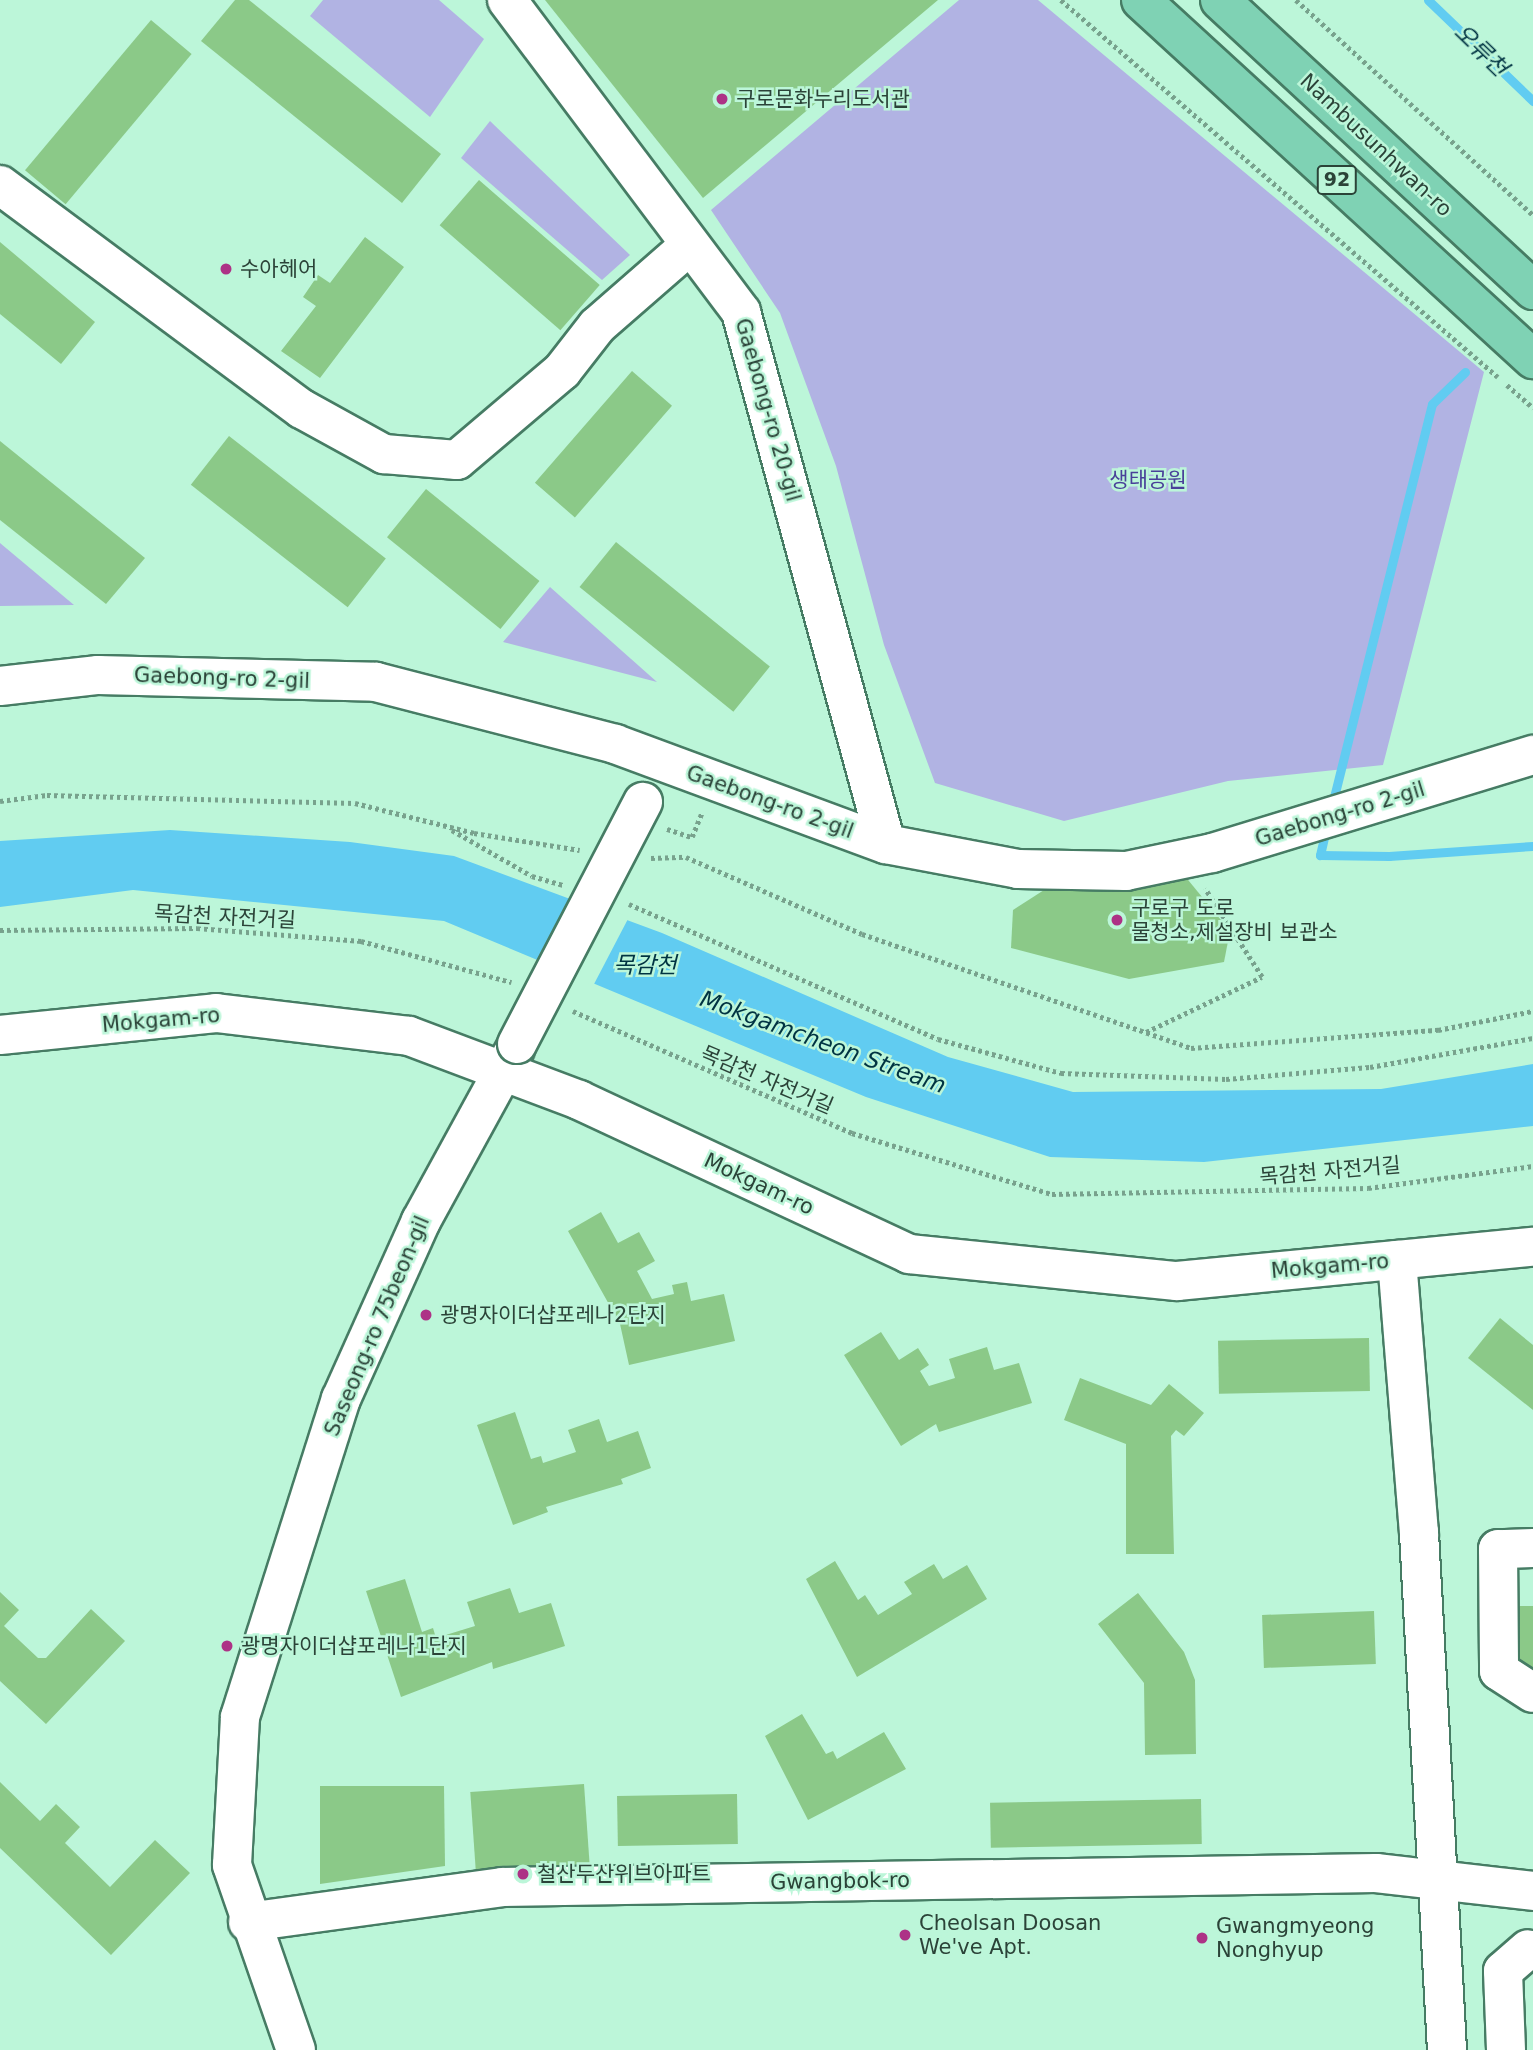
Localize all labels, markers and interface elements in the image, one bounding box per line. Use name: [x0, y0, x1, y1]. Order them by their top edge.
water label: 오류천: [1449, 18, 1513, 82]
street label: Nambusunhwan-ro: [1295, 68, 1457, 222]
place label: 구로문화누리도서관: [736, 86, 910, 112]
marker: 구로문화누리도서관: [714, 91, 730, 107]
road number: 92: [1316, 164, 1358, 196]
place label: 수아헤어: [240, 256, 317, 282]
marker: 수아헤어: [218, 261, 234, 277]
street label: Gaebong-ro 20-gil: [730, 315, 806, 505]
park label: 생태공원: [1109, 467, 1187, 493]
street label: Gaebong-ro 2-gil: [134, 662, 310, 694]
street label: Gaebong-ro 2-gil: [683, 760, 857, 844]
street label: Gaebong-ro 2-gil: [1252, 776, 1428, 852]
place label: 구로구 도로 물청소,제설장비 보관소: [1131, 895, 1338, 945]
street label: 목감천 자전거길: [153, 901, 297, 933]
marker: 구로구 도로 물청소,제설장비 보관소: [1109, 912, 1125, 928]
water label: 목감천: [613, 951, 677, 979]
water label: Mokgamcheon Stream: [696, 985, 950, 1099]
street label: Mokgam-ro: [101, 1002, 221, 1038]
street label: 목감천 자전거길: [697, 1041, 837, 1119]
street label: Mokgam-ro: [700, 1148, 818, 1220]
street label: 목감천 자전거길: [1258, 1152, 1402, 1190]
street label: Saseong-ro 75beon-gil: [319, 1212, 435, 1440]
street label: Mokgam-ro: [1270, 1248, 1390, 1284]
place label: 광명자이더샵포레나2단지: [440, 1302, 666, 1328]
marker: 광명자이더샵포레나2단지: [418, 1307, 434, 1323]
place label: 광명자이더샵포레나1단지: [241, 1633, 467, 1659]
marker: 광명자이더샵포레나1단지: [219, 1638, 235, 1654]
place label: 철산두산위브아파트: [537, 1861, 711, 1887]
marker: 철산두산위브아파트: [515, 1866, 531, 1882]
street label: Gwangbok-ro: [770, 1867, 910, 1895]
place label: Cheolsan Doosan We've Apt.: [919, 1910, 1101, 1960]
place label: Gwangmyeong Nonghyup: [1216, 1913, 1374, 1963]
marker: Cheolsan Doosan We've Apt.: [897, 1927, 913, 1943]
marker: Gwangmyeong Nonghyup: [1194, 1930, 1210, 1946]

